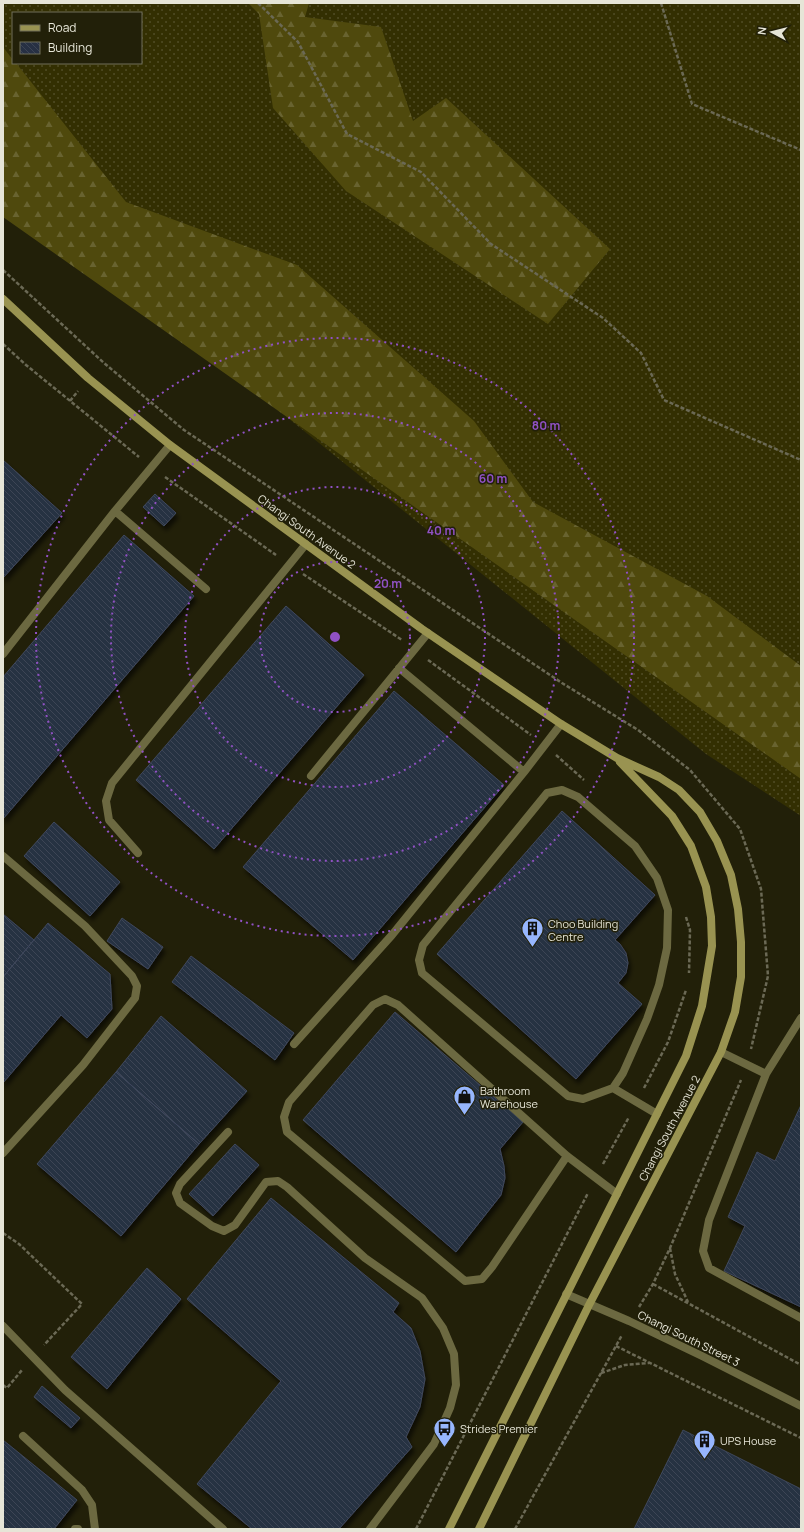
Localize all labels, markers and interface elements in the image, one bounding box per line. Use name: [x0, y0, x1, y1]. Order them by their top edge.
legend: [12, 12, 142, 64]
north arrow: [752, 12, 792, 52]
text: Road: [48, 19, 76, 36]
text: N: [754, 26, 770, 36]
text: Building: [48, 39, 92, 56]
text: 80 m: [532, 417, 560, 434]
text: 60 m: [479, 470, 507, 487]
street label: Changi South Avenue 2: [255, 490, 359, 572]
text: 40 m: [427, 522, 455, 539]
text: 20 m: [374, 575, 402, 592]
centre of rings: [328, 630, 342, 644]
building icon: Choo Building Centre: [519, 916, 545, 949]
place label: Choo Building Centre: [548, 916, 618, 944]
street label: Changi South Avenue 2: [635, 1073, 703, 1183]
shop icon: Bathroom Warehouse: [452, 1083, 478, 1116]
place label: Bathroom Warehouse: [480, 1083, 539, 1111]
street label: Changi South Street 3: [635, 1307, 743, 1369]
bus stop icon: Strides Premier: [431, 1415, 457, 1448]
place label: Strides Premier: [460, 1421, 538, 1436]
building icon: UPS House: [692, 1427, 718, 1460]
place label: UPS House: [720, 1433, 777, 1448]

